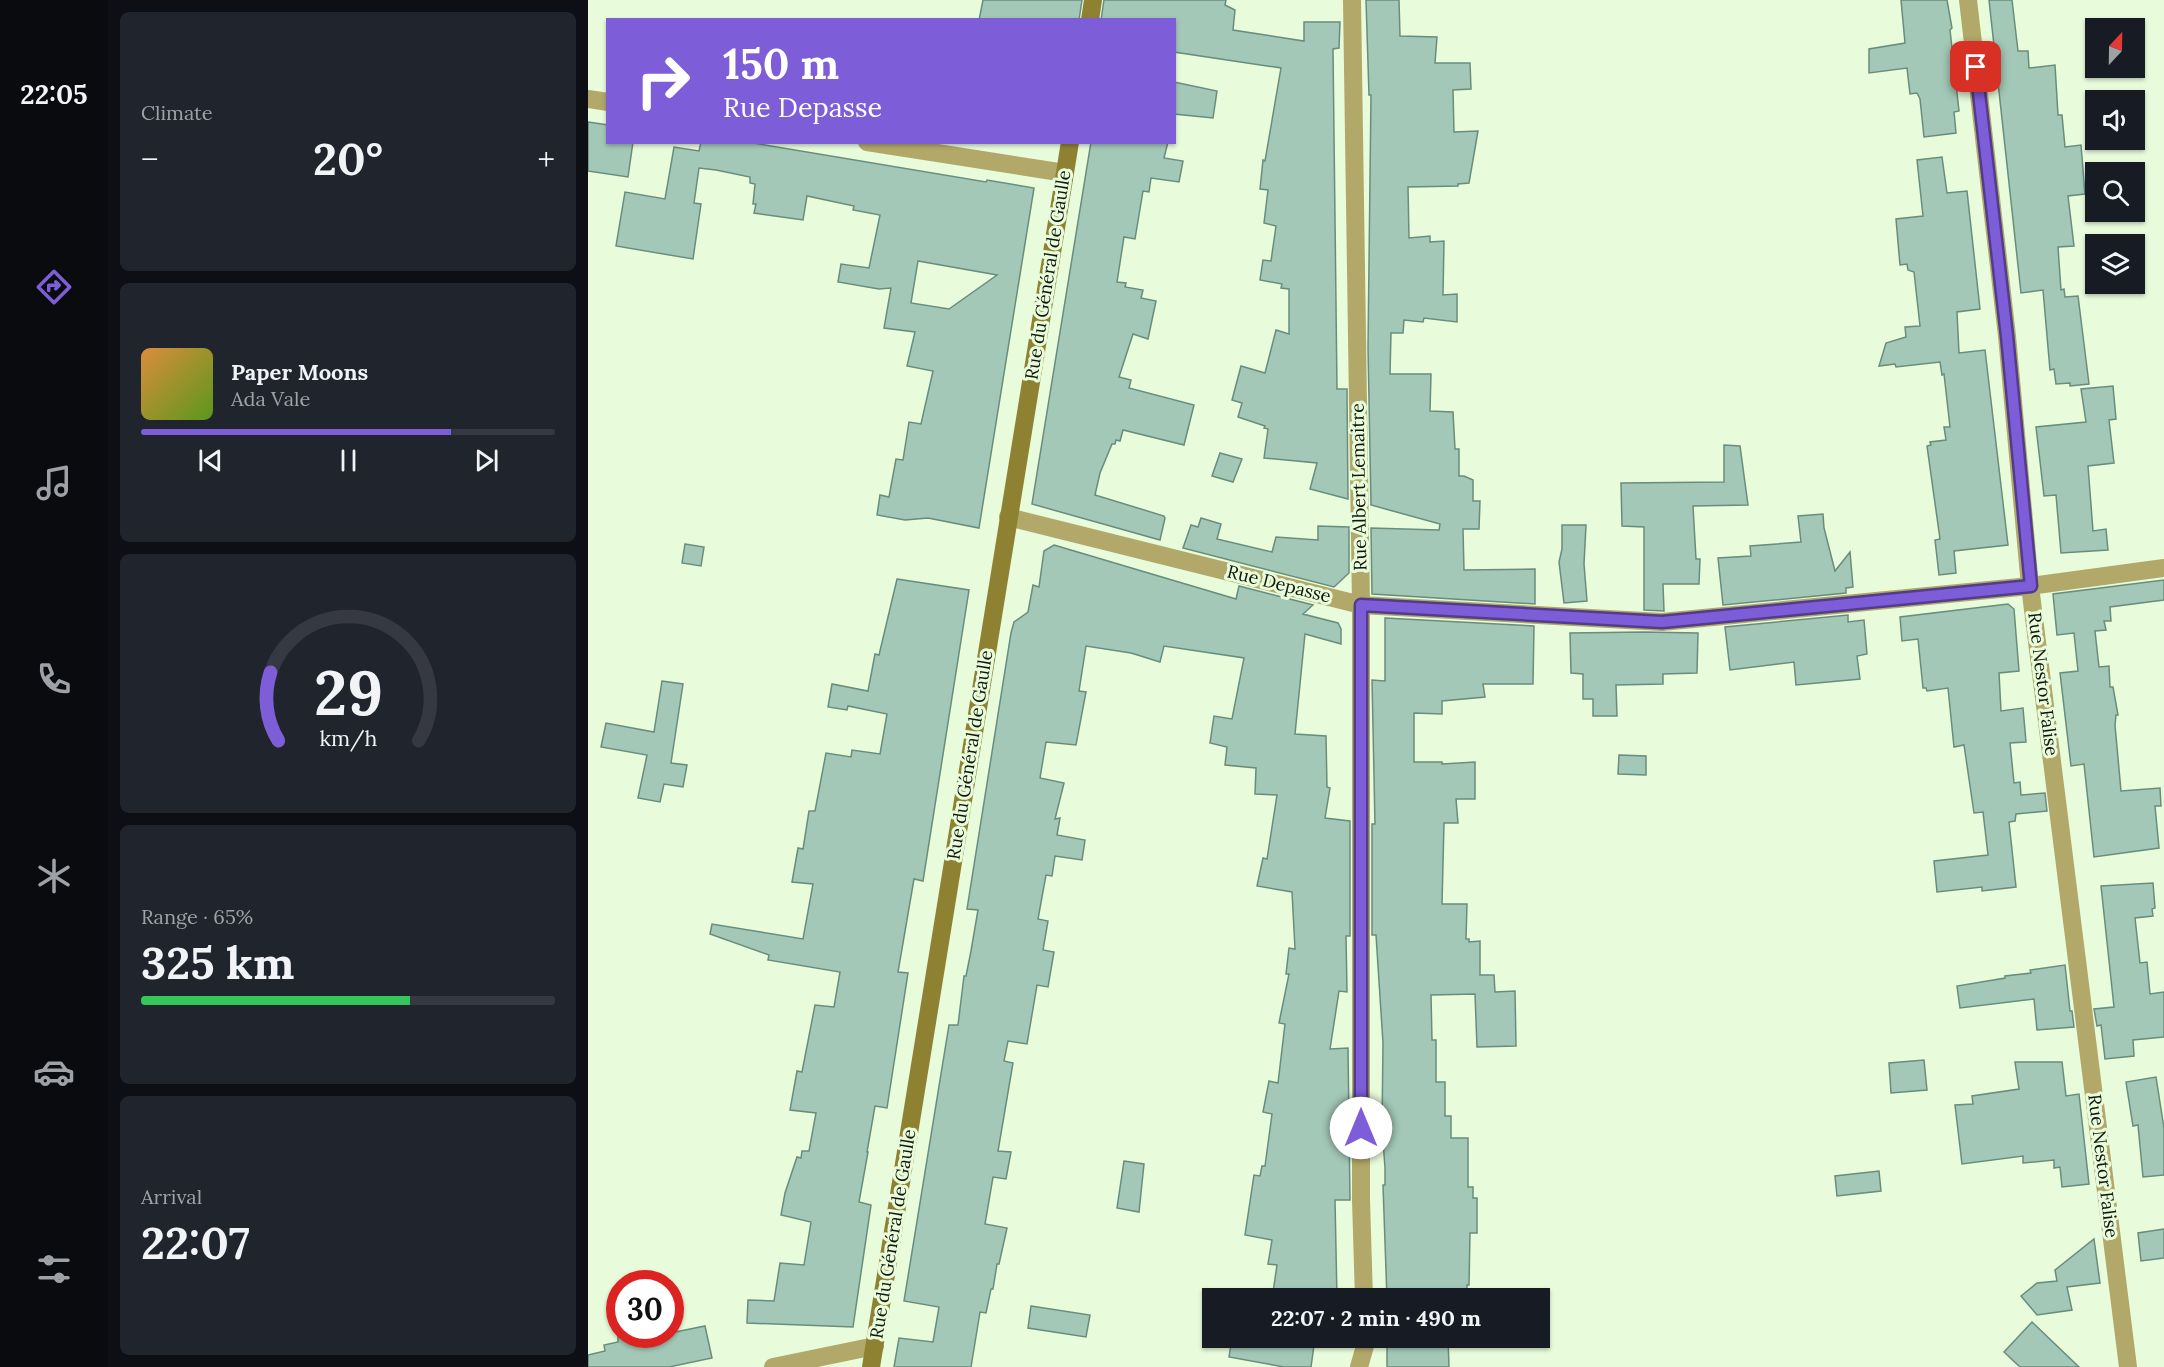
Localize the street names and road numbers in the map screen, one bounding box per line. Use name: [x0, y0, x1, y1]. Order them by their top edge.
street label: Rue du Général de Gaulle: [1020, 168, 1075, 381]
street label: Rue Albert Lemaitre: [1346, 403, 1371, 571]
street label: Rue Depasse: [1225, 560, 1334, 608]
street label: Rue Nestor Falise: [2023, 611, 2064, 757]
street label: Rue du Général de Gaulle: [942, 648, 997, 861]
street label: Rue Nestor Falise: [2083, 1093, 2124, 1239]
street label: Rue du Général de Gaulle: [865, 1127, 920, 1340]

